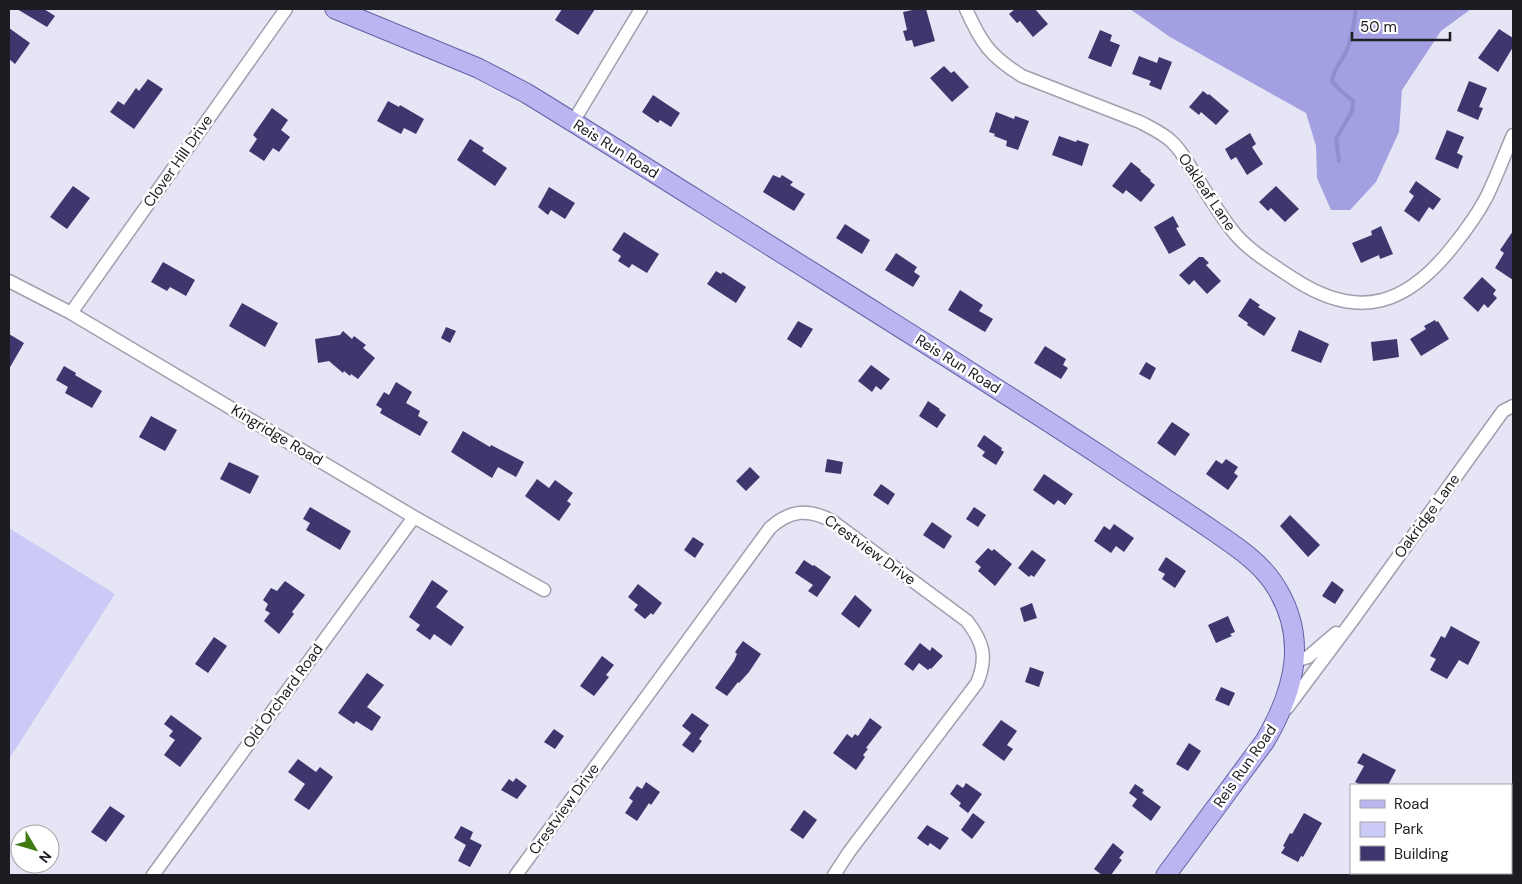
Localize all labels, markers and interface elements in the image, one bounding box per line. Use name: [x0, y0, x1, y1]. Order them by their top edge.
scale bar: [1352, 10, 1450, 42]
text: 50 m: [1360, 17, 1397, 37]
street label: Clover Hill Drive: [139, 111, 217, 211]
street label: Reis Run Road: [570, 115, 662, 183]
street label: Oakleaf Lane: [1174, 149, 1240, 235]
street label: Reis Run Road: [912, 330, 1004, 398]
street label: Kingridge Road: [228, 400, 326, 470]
street label: Oakridge Lane: [1390, 470, 1464, 562]
street label: Crestview Drive: [820, 510, 920, 590]
street label: Old Orchard Road: [238, 640, 328, 752]
street label: Reis Run Road: [1209, 720, 1281, 812]
street label: Crestview Drive: [524, 759, 604, 859]
legend: [1350, 784, 1512, 874]
text: Road: [1394, 794, 1429, 814]
text: Park: [1394, 819, 1424, 839]
north arrow: [10, 824, 60, 874]
text: Building: [1394, 844, 1449, 864]
text: N: [35, 847, 55, 867]

